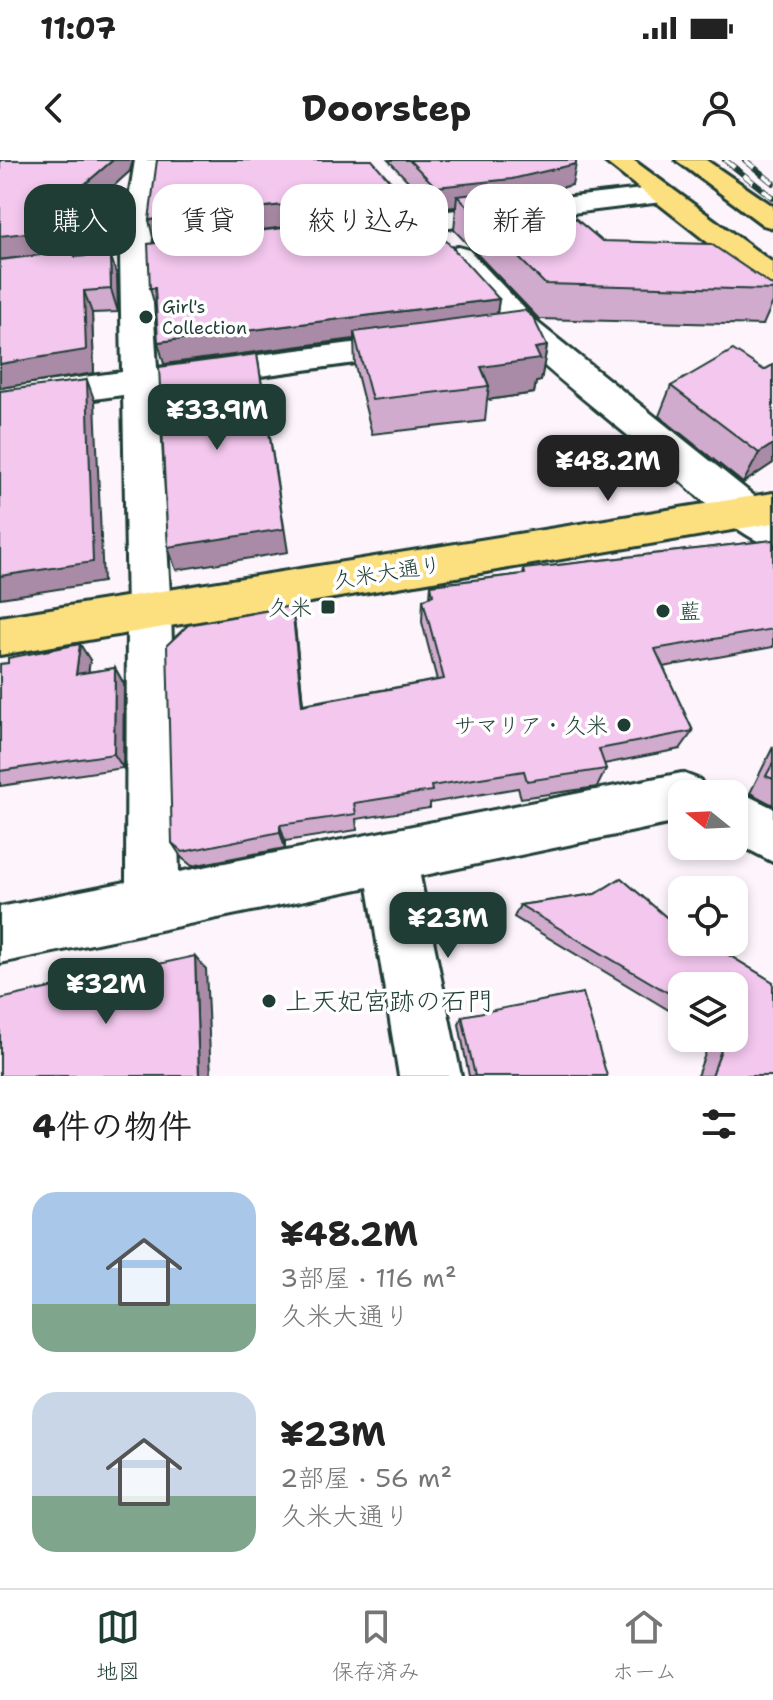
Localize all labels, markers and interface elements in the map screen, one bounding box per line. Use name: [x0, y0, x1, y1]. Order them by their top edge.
text: 11:07: [40, 8, 116, 49]
text: Doorstep: [302, 84, 471, 133]
icon: back: [32, 86, 76, 130]
icon: person: [697, 86, 741, 130]
chip: 購入: [24, 184, 136, 256]
chip: 賃貸: [152, 184, 264, 256]
chip: 絞り込み: [280, 184, 448, 256]
chip: 新着: [464, 184, 576, 256]
place label: Girl's Collection: [162, 295, 247, 340]
marker: Girl's Collection: [137, 308, 155, 326]
pin: ¥33.9M: [152, 384, 282, 452]
text: ¥33.9M: [166, 392, 268, 427]
pin: ¥48.2M: [543, 435, 673, 503]
text: ¥48.2M: [555, 443, 661, 478]
street label: 久米大通り: [330, 550, 444, 595]
place label: 久米: [268, 593, 312, 622]
place label: 藍: [679, 597, 701, 626]
marker: 久米: [319, 598, 337, 616]
marker: 藍: [654, 602, 672, 620]
place label: サマリア・久米: [454, 711, 608, 740]
marker: サマリア・久米: [615, 716, 633, 734]
north arrow: [668, 780, 748, 860]
map controls: [668, 780, 748, 1052]
button: locate: [668, 876, 748, 956]
pin: ¥23M: [401, 892, 495, 960]
text: ¥23M: [408, 900, 488, 935]
pin: ¥32M: [59, 958, 153, 1026]
text: ¥32M: [66, 966, 146, 1001]
button: layers: [668, 972, 748, 1052]
place label: 上天妃宮跡の石門: [285, 983, 493, 1018]
marker: 上天妃宮跡の石門: [260, 992, 278, 1010]
icon: filters: [697, 1102, 741, 1146]
text: 4件の物件: [32, 1103, 192, 1149]
text: ¥48.2M: [280, 1211, 418, 1257]
icon: home: [96, 1224, 192, 1320]
text: 3部屋 · 116 m²: [280, 1260, 457, 1295]
text: 久米大通り: [280, 1298, 410, 1333]
text: ¥23M: [280, 1411, 386, 1457]
icon: home: [96, 1424, 192, 1520]
text: 2部屋 · 56 m²: [280, 1460, 452, 1495]
text: 久米大通り: [280, 1498, 410, 1533]
tab: 地図: [96, 1605, 140, 1686]
tab: 保存済み: [332, 1605, 420, 1686]
tab: ホーム: [612, 1605, 677, 1686]

